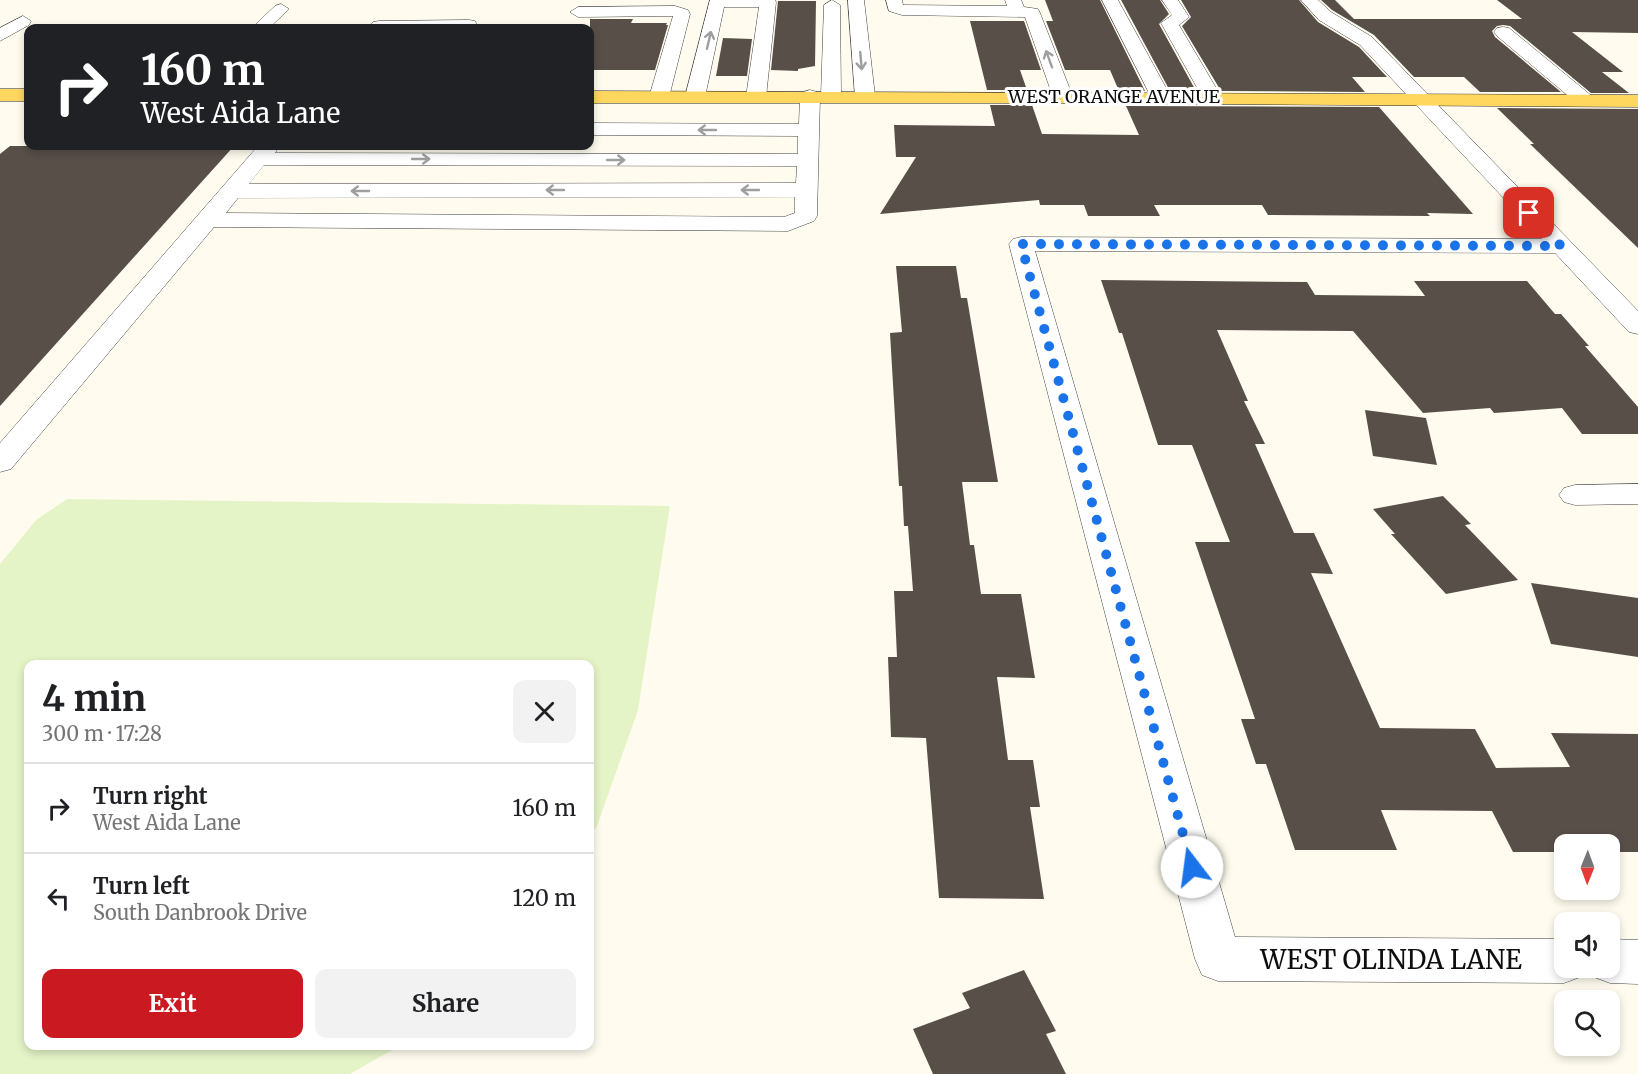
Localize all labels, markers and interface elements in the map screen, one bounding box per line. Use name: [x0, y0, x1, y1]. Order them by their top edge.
one-way arrow: [703, 30, 715, 49]
text: 160 m: [141, 44, 265, 96]
icon: right: [42, 48, 120, 126]
one-way arrow: [856, 50, 867, 70]
one-way arrow: [1042, 50, 1053, 69]
street label: WEST ORANGE AVENUE: [1007, 85, 1221, 108]
text: West Aida Lane: [141, 96, 340, 130]
one-way arrow: [698, 124, 718, 136]
one-way arrow: [410, 153, 430, 165]
one-way arrow: [605, 154, 625, 166]
one-way arrow: [740, 184, 760, 196]
one-way arrow: [350, 185, 370, 197]
one-way arrow: [545, 185, 565, 196]
pin: [1503, 187, 1554, 238]
icon: arrive: [1512, 196, 1545, 229]
text: 4 min: [42, 676, 146, 721]
button: close: [513, 680, 576, 743]
text: 300 m · 17:28: [42, 721, 162, 746]
text: Turn right: [93, 782, 207, 810]
icon: right: [42, 792, 75, 825]
text: 160 m: [512, 794, 576, 822]
text: West Aida Lane: [93, 810, 241, 835]
north arrow: [1554, 834, 1620, 900]
map controls: [1554, 834, 1620, 1056]
position arrow: [1160, 835, 1224, 899]
text: Turn left: [93, 872, 190, 900]
icon: left: [42, 882, 75, 915]
text: 120 m: [512, 884, 576, 912]
text: South Danbrook Drive: [93, 900, 307, 925]
button: sound: [1554, 912, 1620, 978]
street label: WEST OLINDA LANE: [1259, 943, 1522, 976]
button: Exit: [42, 969, 303, 1038]
button: Share: [315, 969, 576, 1038]
button: search: [1554, 990, 1620, 1056]

